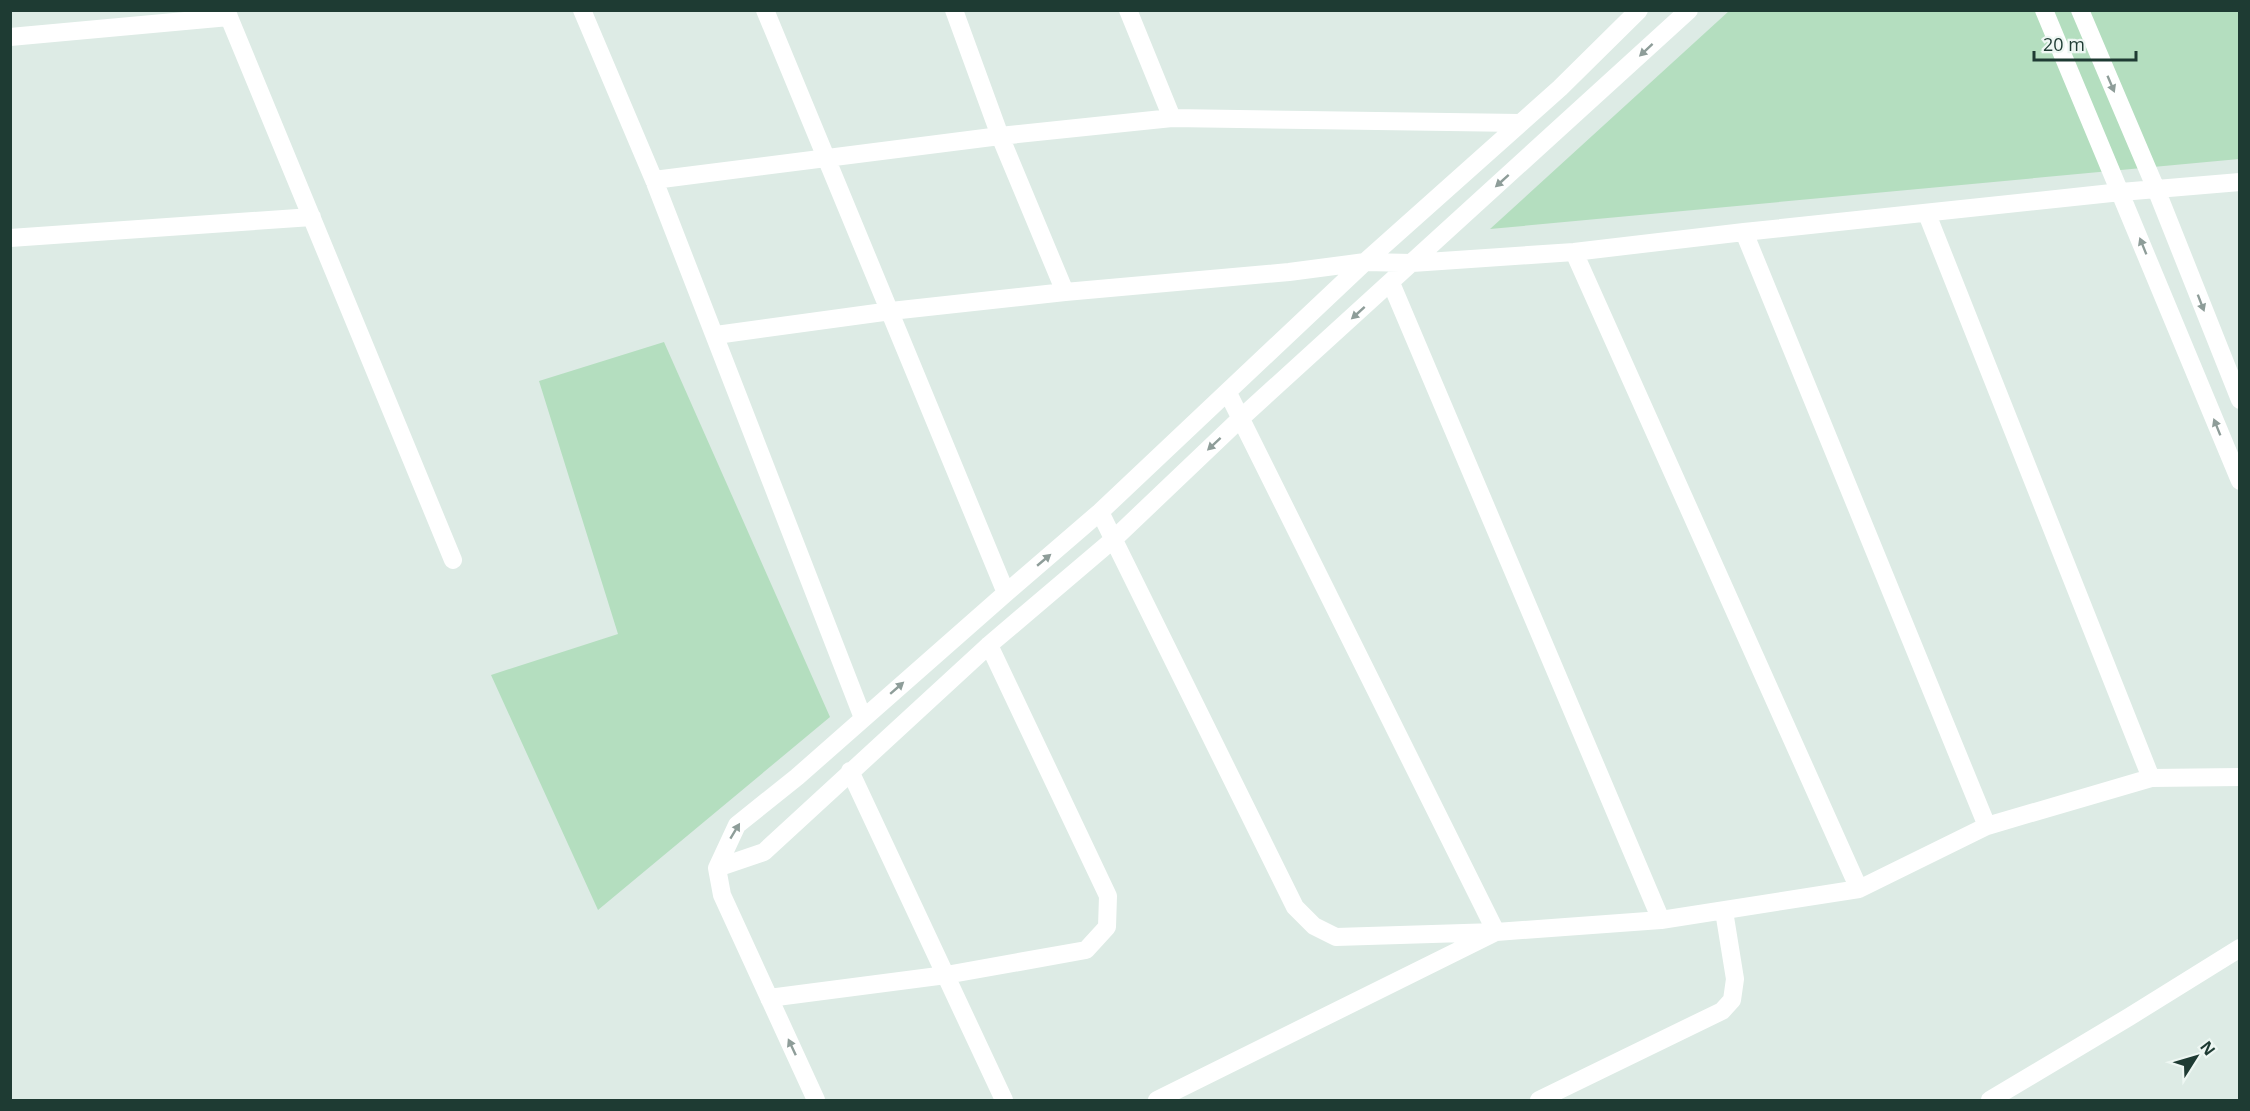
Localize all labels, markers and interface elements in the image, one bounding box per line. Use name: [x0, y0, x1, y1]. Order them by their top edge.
scale bar: [2034, 24, 2136, 62]
text: 20 m: [2043, 32, 2085, 56]
one-way arrow: [1639, 43, 1654, 56]
one-way arrow: [2106, 75, 2116, 93]
one-way arrow: [1495, 174, 1509, 188]
one-way arrow: [2138, 237, 2148, 255]
one-way arrow: [2196, 294, 2206, 312]
one-way arrow: [1351, 306, 1366, 319]
one-way arrow: [2212, 417, 2222, 435]
one-way arrow: [1206, 437, 1221, 451]
one-way arrow: [1036, 554, 1051, 567]
one-way arrow: [889, 682, 905, 695]
one-way arrow: [730, 823, 741, 839]
north arrow: [2166, 1027, 2226, 1087]
text: N: [2195, 1036, 2221, 1060]
one-way arrow: [787, 1039, 796, 1056]

